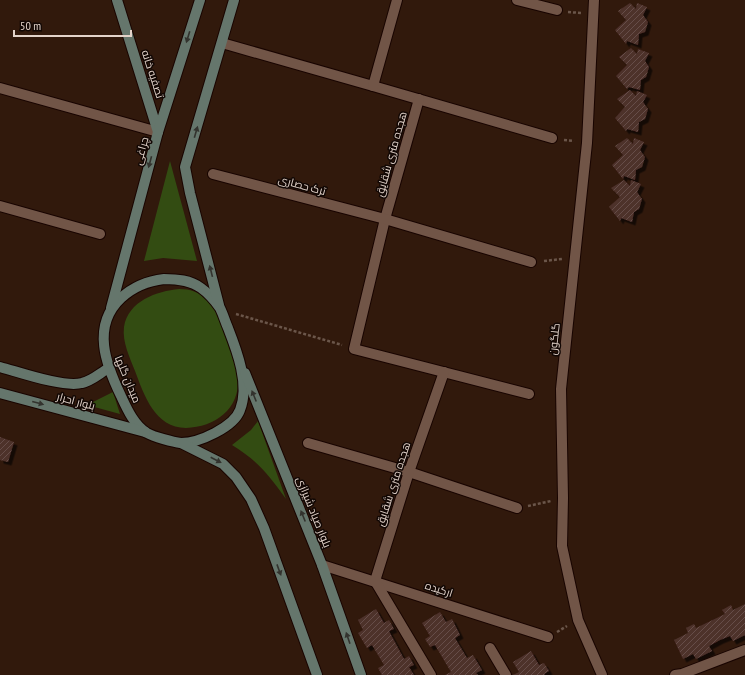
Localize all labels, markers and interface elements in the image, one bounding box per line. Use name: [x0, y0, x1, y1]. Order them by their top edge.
scale bar: [14, 12, 131, 38]
text: 50 m: [20, 18, 41, 33]
one-way arrow: [185, 32, 191, 44]
street label: تصفیه خانه: [139, 48, 167, 100]
street label: هجده متری شقایق: [372, 110, 410, 198]
one-way arrow: [193, 126, 199, 138]
street label: چراغی: [131, 135, 151, 167]
one-way arrow: [147, 155, 153, 168]
street label: ترک حصاری: [277, 172, 327, 198]
one-way arrow: [207, 265, 213, 277]
street label: گلگون: [545, 322, 563, 356]
street label: میدان گلها: [112, 353, 144, 405]
street label: بلوار احرار: [54, 389, 97, 413]
one-way arrow: [251, 389, 257, 401]
one-way arrow: [32, 400, 44, 406]
street label: هجده متری شقایق: [373, 440, 413, 528]
one-way arrow: [210, 457, 222, 463]
street label: بلوار صیاد شیرازی: [293, 474, 335, 550]
one-way arrow: [300, 511, 306, 522]
one-way arrow: [277, 565, 283, 577]
street label: ارکیده: [423, 578, 455, 600]
one-way arrow: [345, 632, 351, 644]

